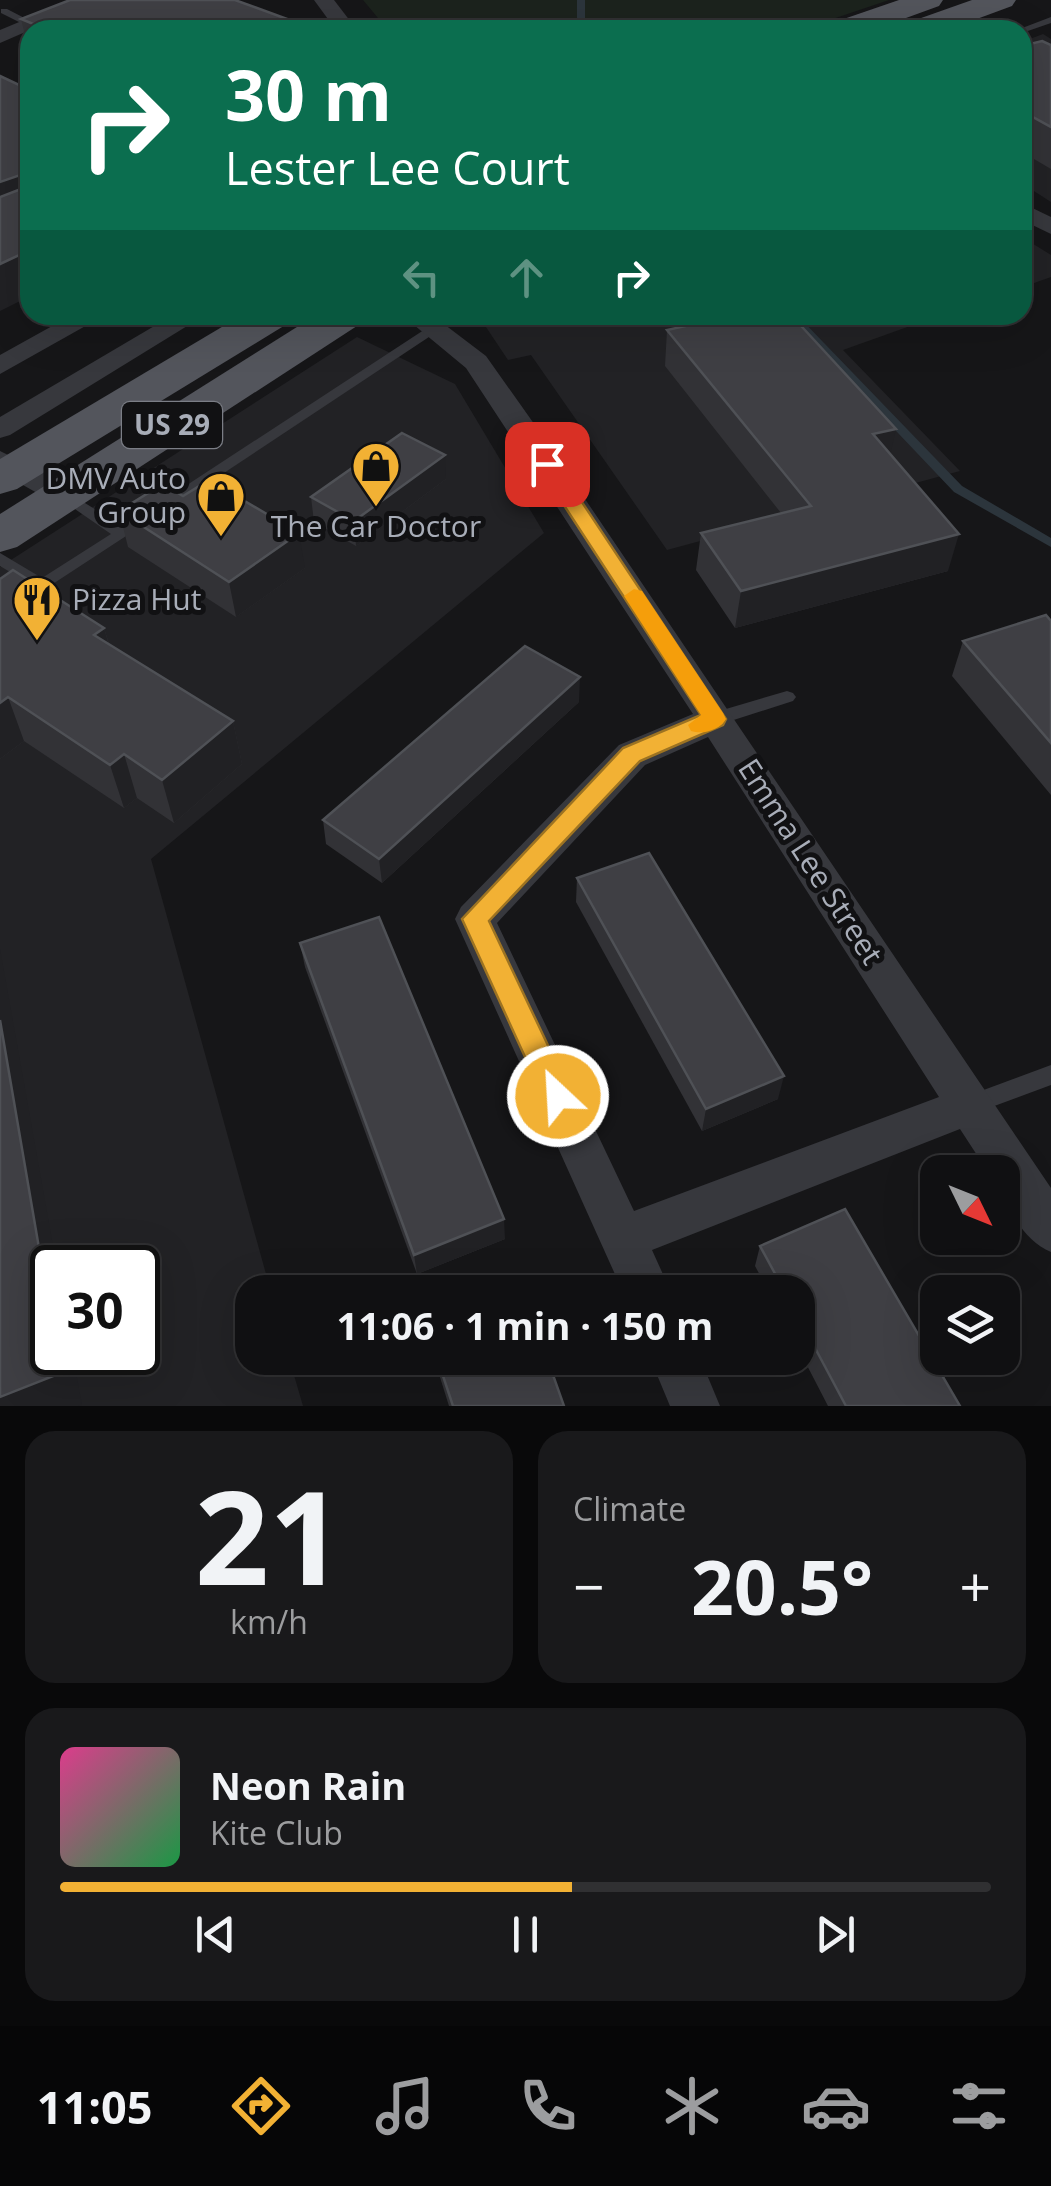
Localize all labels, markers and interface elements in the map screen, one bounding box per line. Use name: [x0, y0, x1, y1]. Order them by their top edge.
text: 30 m: [225, 46, 392, 142]
icon: right: [60, 60, 190, 190]
text: Lester Lee Court: [225, 137, 570, 198]
icon: left: [394, 250, 449, 305]
icon: ahead: [499, 250, 554, 305]
icon: right: [604, 250, 659, 305]
road number: US 29: [122, 402, 222, 448]
pin: [505, 422, 590, 507]
icon: arrive: [520, 437, 575, 492]
shop icon: The Car Doctor: [350, 440, 402, 508]
place label: DMV Auto Group: [45, 457, 186, 532]
shop icon: DMV Auto Group: [195, 470, 247, 538]
place label: The Car Doctor: [271, 505, 481, 546]
restaurant icon: Pizza Hut: [11, 574, 63, 642]
place label: Pizza Hut: [72, 578, 201, 619]
street label: Emma Lee Street: [729, 750, 893, 972]
position arrow: [506, 1044, 610, 1148]
north arrow: [920, 1155, 1020, 1255]
map controls: [920, 1155, 1020, 1375]
speed limit sign: 30: [30, 1245, 160, 1375]
button: layers: [920, 1275, 1020, 1375]
text: 11:06 · 1 min · 150 m: [337, 1299, 713, 1351]
text: 21: [195, 1446, 343, 1623]
text: Climate: [573, 1487, 686, 1530]
text: 20.5°: [691, 1535, 873, 1637]
text: −: [573, 1548, 604, 1623]
text: +: [960, 1548, 991, 1623]
text: km/h: [230, 1600, 308, 1643]
text: Neon Rain: [210, 1759, 406, 1811]
text: Kite Club: [210, 1811, 343, 1854]
icon: previous: [188, 1907, 243, 1962]
icon: pause: [498, 1907, 553, 1962]
icon: next: [808, 1907, 863, 1962]
icon: directions: [226, 2071, 296, 2141]
icon: music: [370, 2071, 440, 2141]
icon: phone: [513, 2071, 583, 2141]
icon: climate: [657, 2071, 727, 2141]
icon: car: [801, 2071, 871, 2141]
icon: filters: [944, 2071, 1014, 2141]
text: 11:05: [37, 2076, 153, 2137]

